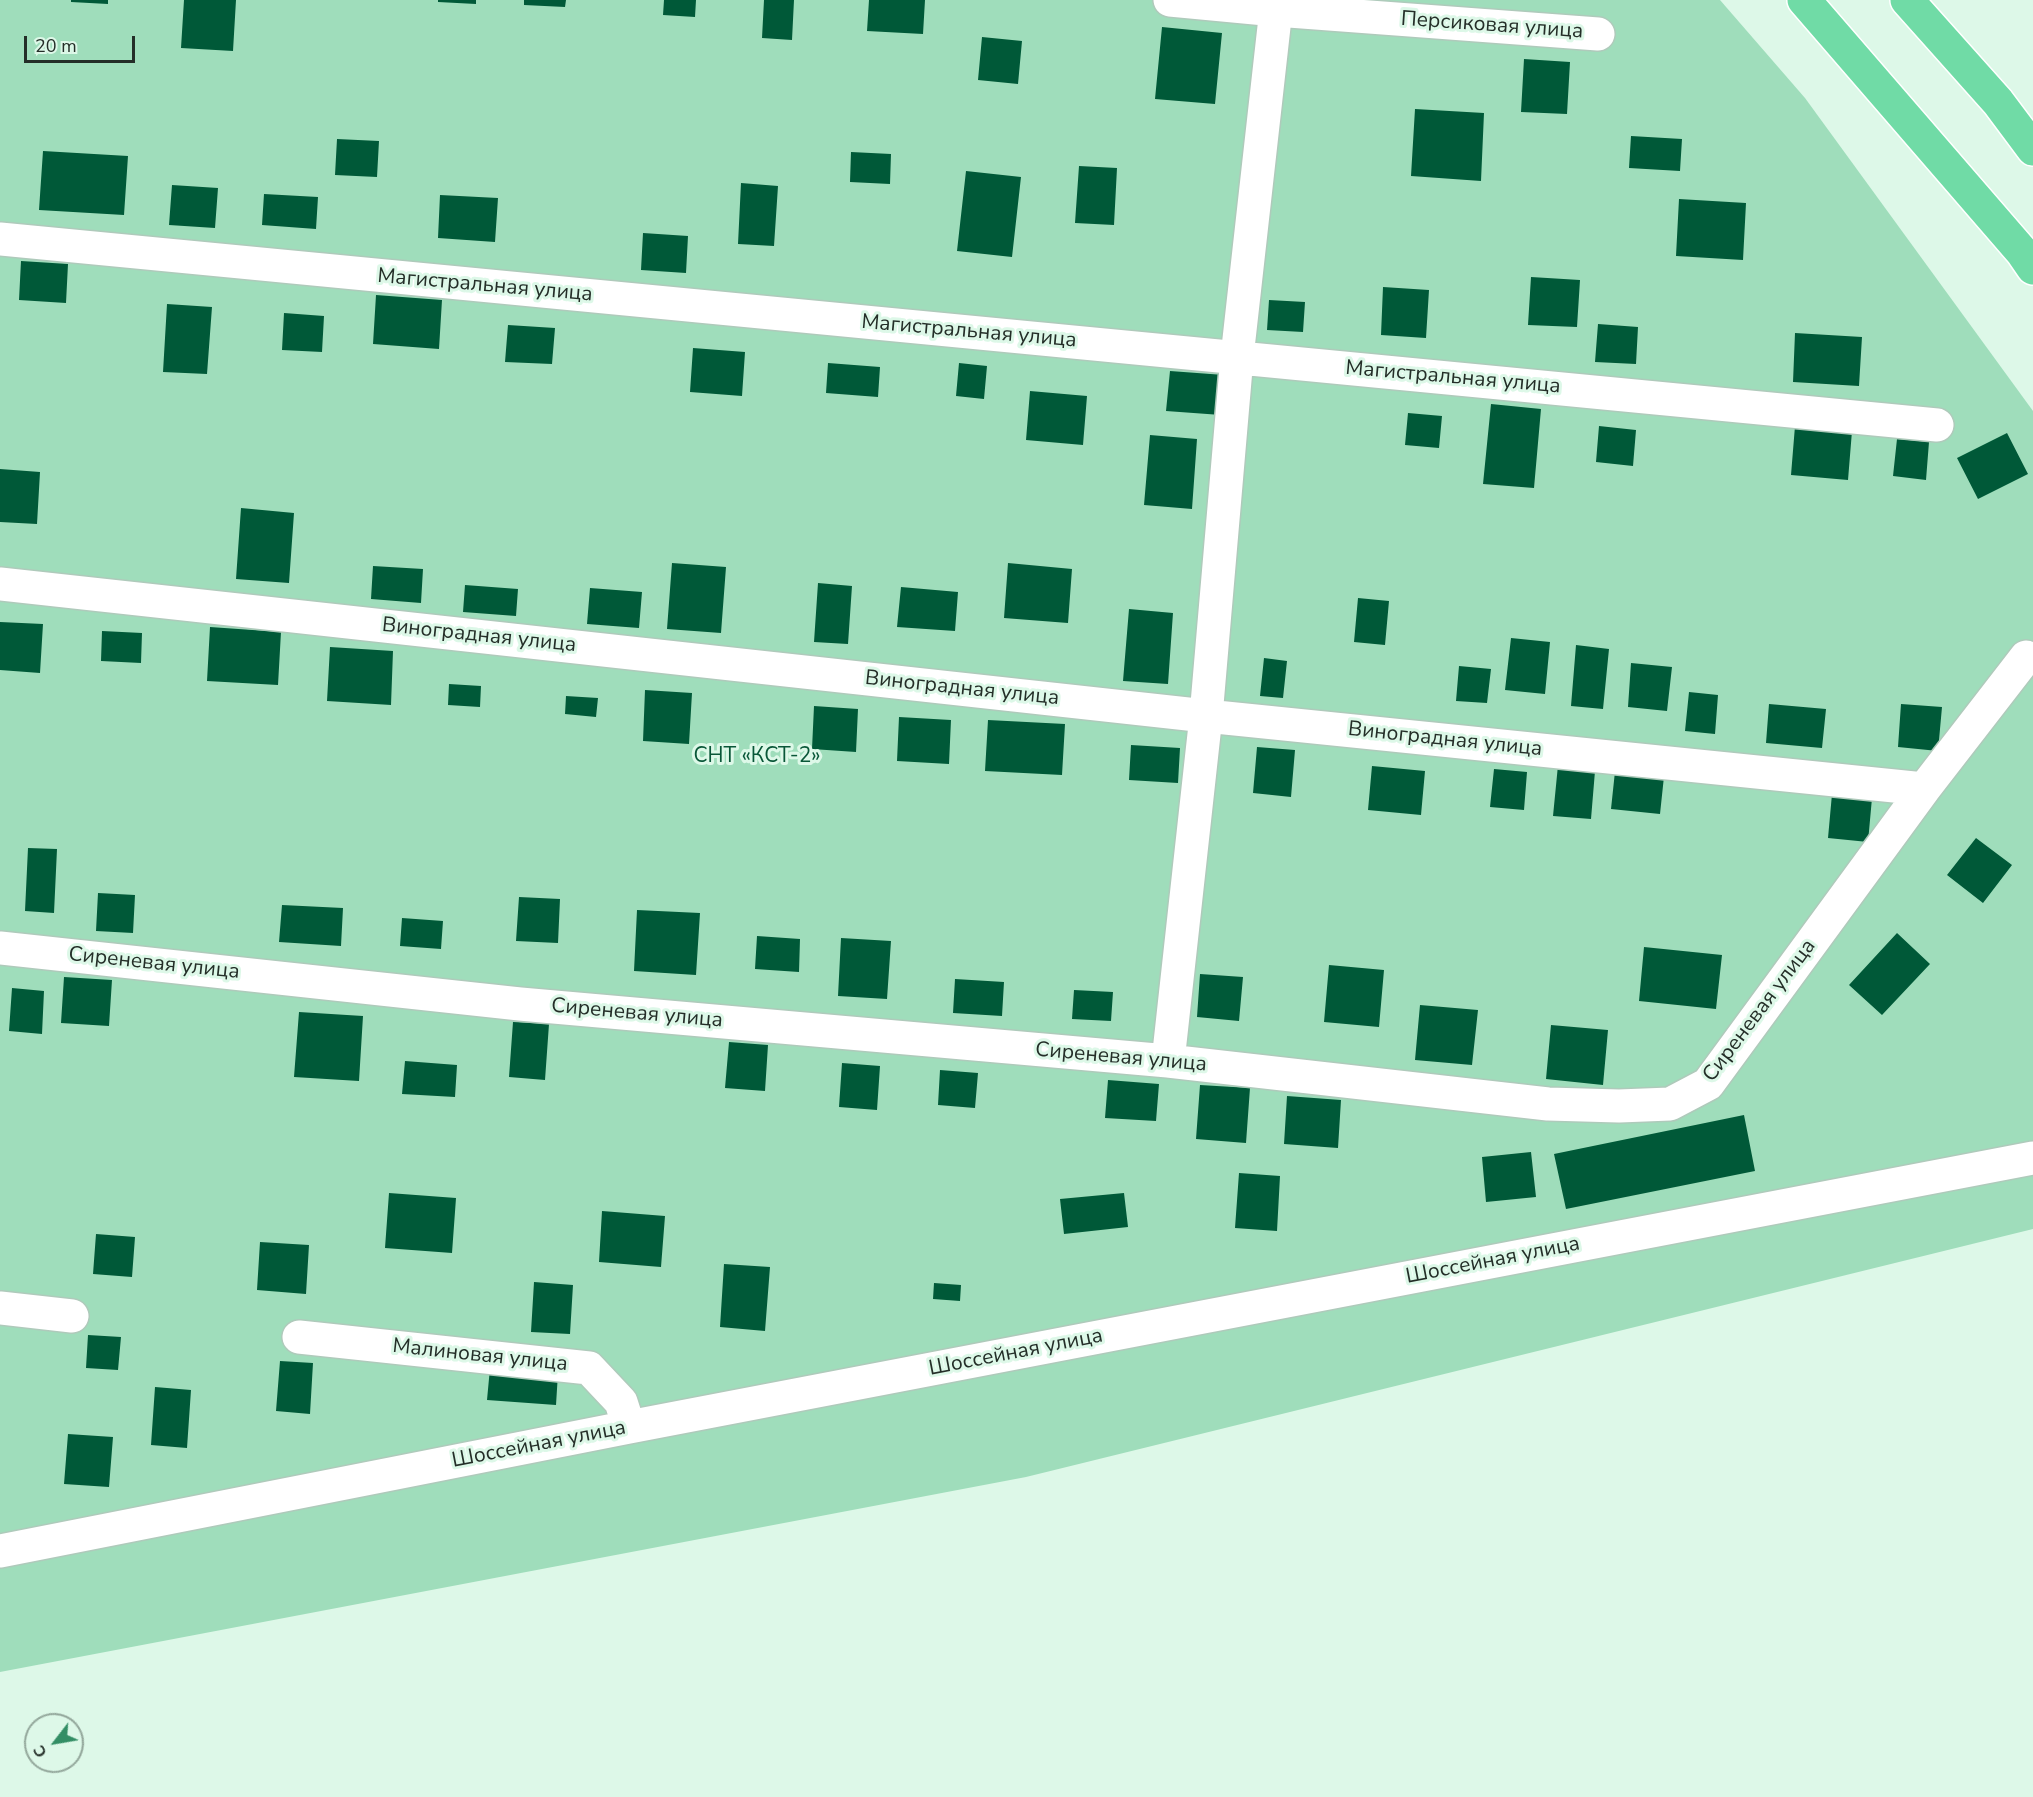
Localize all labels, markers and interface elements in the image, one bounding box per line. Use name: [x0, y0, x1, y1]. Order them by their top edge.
street label: Персиковая улица: [1400, 7, 1584, 45]
scale bar: [27, 24, 138, 62]
text: 20 m: [35, 34, 77, 58]
street label: Магистральная улица: [376, 264, 594, 308]
street label: Магистральная улица: [860, 310, 1078, 354]
street label: Магистральная улица: [1344, 356, 1562, 400]
street label: Виноградная улица: [381, 613, 577, 659]
street label: Виноградная улица: [864, 666, 1060, 712]
street label: Виноградная улица: [1347, 717, 1543, 763]
park label: СНТ «КСТ-2»: [693, 744, 821, 770]
street label: Сиреневая улица: [1698, 935, 1822, 1087]
street label: Сиреневая улица: [67, 942, 241, 986]
street label: Сиреневая улица: [550, 994, 724, 1034]
street label: Сиреневая улица: [1034, 1038, 1208, 1078]
street label: Шоссейная улица: [1404, 1232, 1582, 1290]
street label: Шоссейная улица: [927, 1324, 1105, 1382]
street label: Малиновая улица: [391, 1334, 569, 1378]
street label: Шоссейная улица: [450, 1416, 628, 1474]
north arrow: [24, 1713, 84, 1773]
text: С: [28, 1741, 53, 1762]

